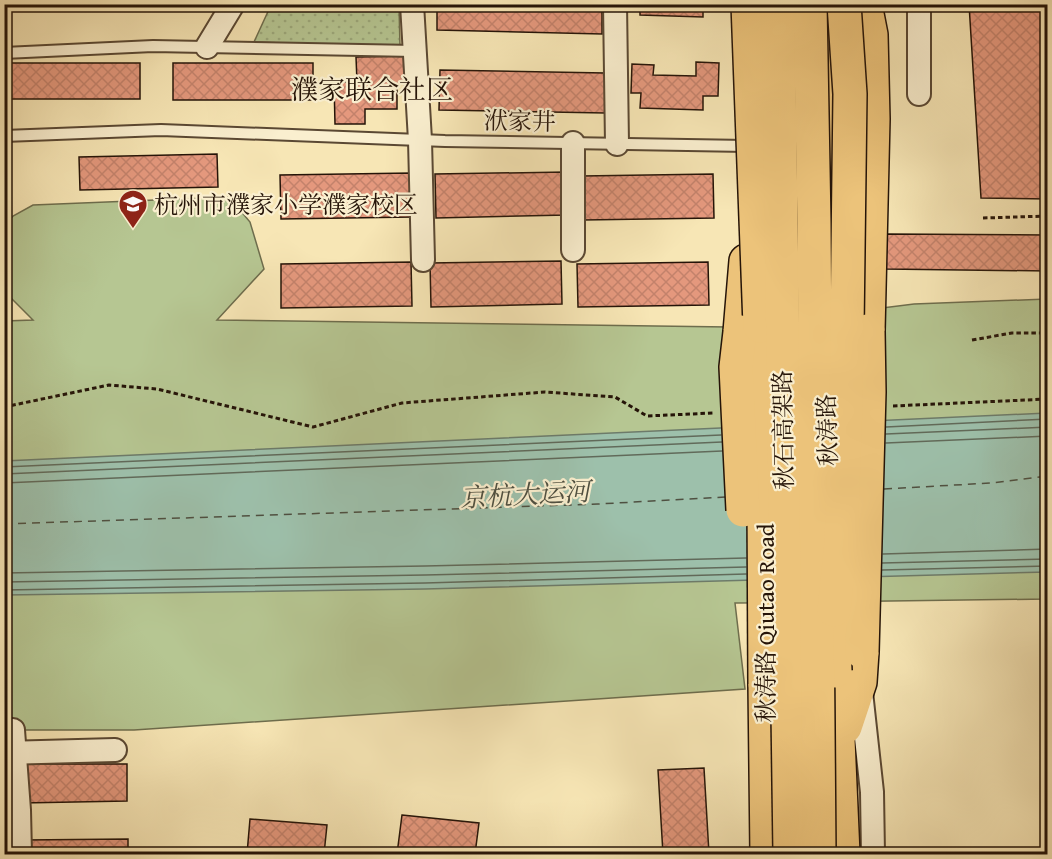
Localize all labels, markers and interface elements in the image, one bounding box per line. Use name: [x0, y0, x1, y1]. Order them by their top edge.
district label: 濮家联合社区: [291, 69, 453, 109]
street label: 洑家井: [484, 103, 556, 139]
place label: 杭州市濮家小学濮家校区: [154, 187, 418, 222]
school or university icon: 杭州市濮家小学濮家校区: [117, 188, 149, 230]
street label: 秋石高架路: [764, 370, 802, 490]
street label: 秋涛路: [808, 393, 846, 467]
water label: 京杭大运河: [459, 471, 595, 517]
street label: 秋涛路 Qiutao Road: [748, 523, 783, 723]

